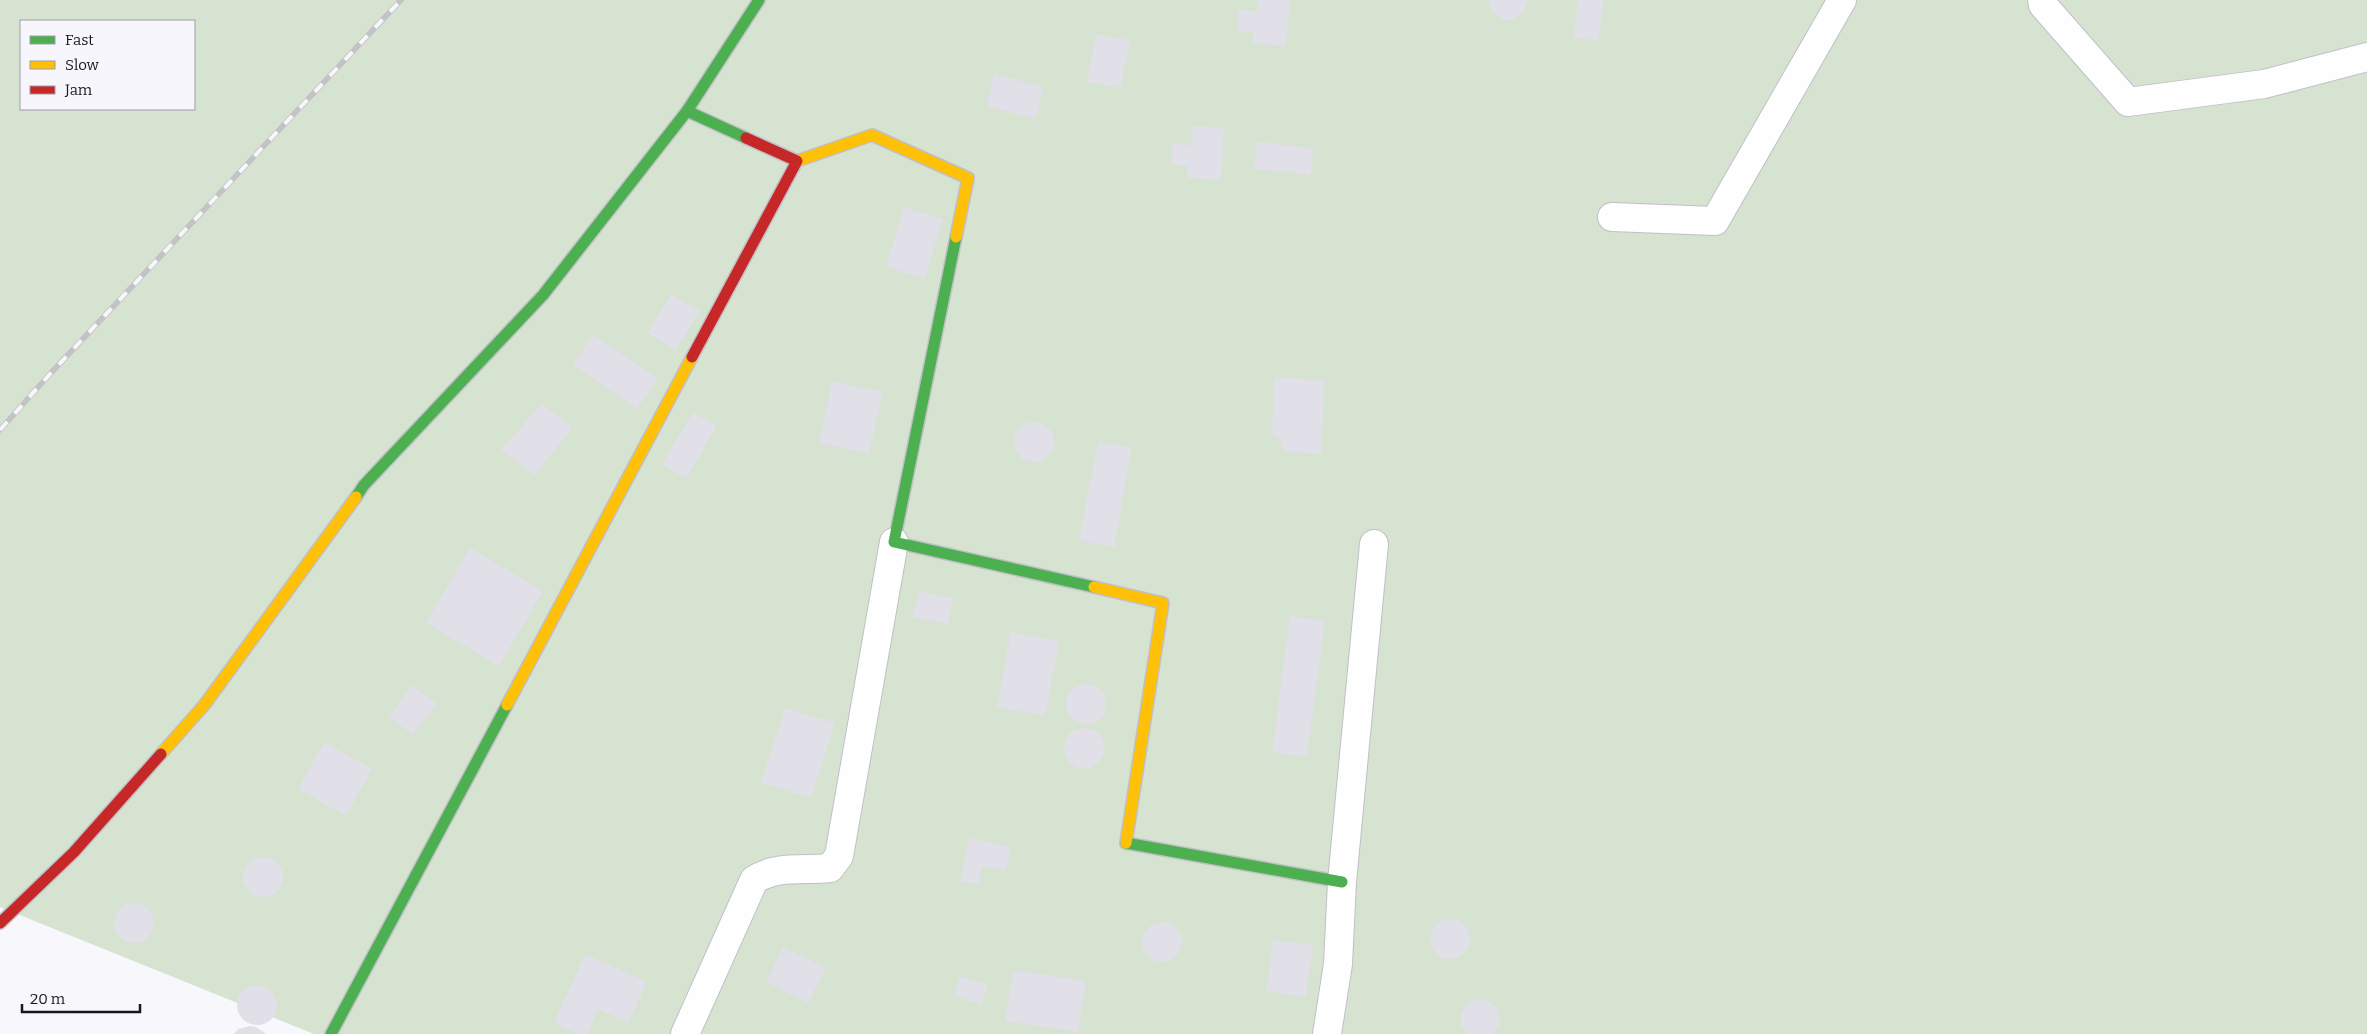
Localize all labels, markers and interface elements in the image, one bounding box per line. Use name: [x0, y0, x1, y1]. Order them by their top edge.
legend: [20, 20, 195, 110]
text: Fast: [65, 31, 94, 49]
text: Slow: [65, 56, 100, 74]
text: Jam: [64, 81, 93, 99]
scale bar: [22, 982, 140, 1014]
text: 20 m: [30, 990, 66, 1008]

